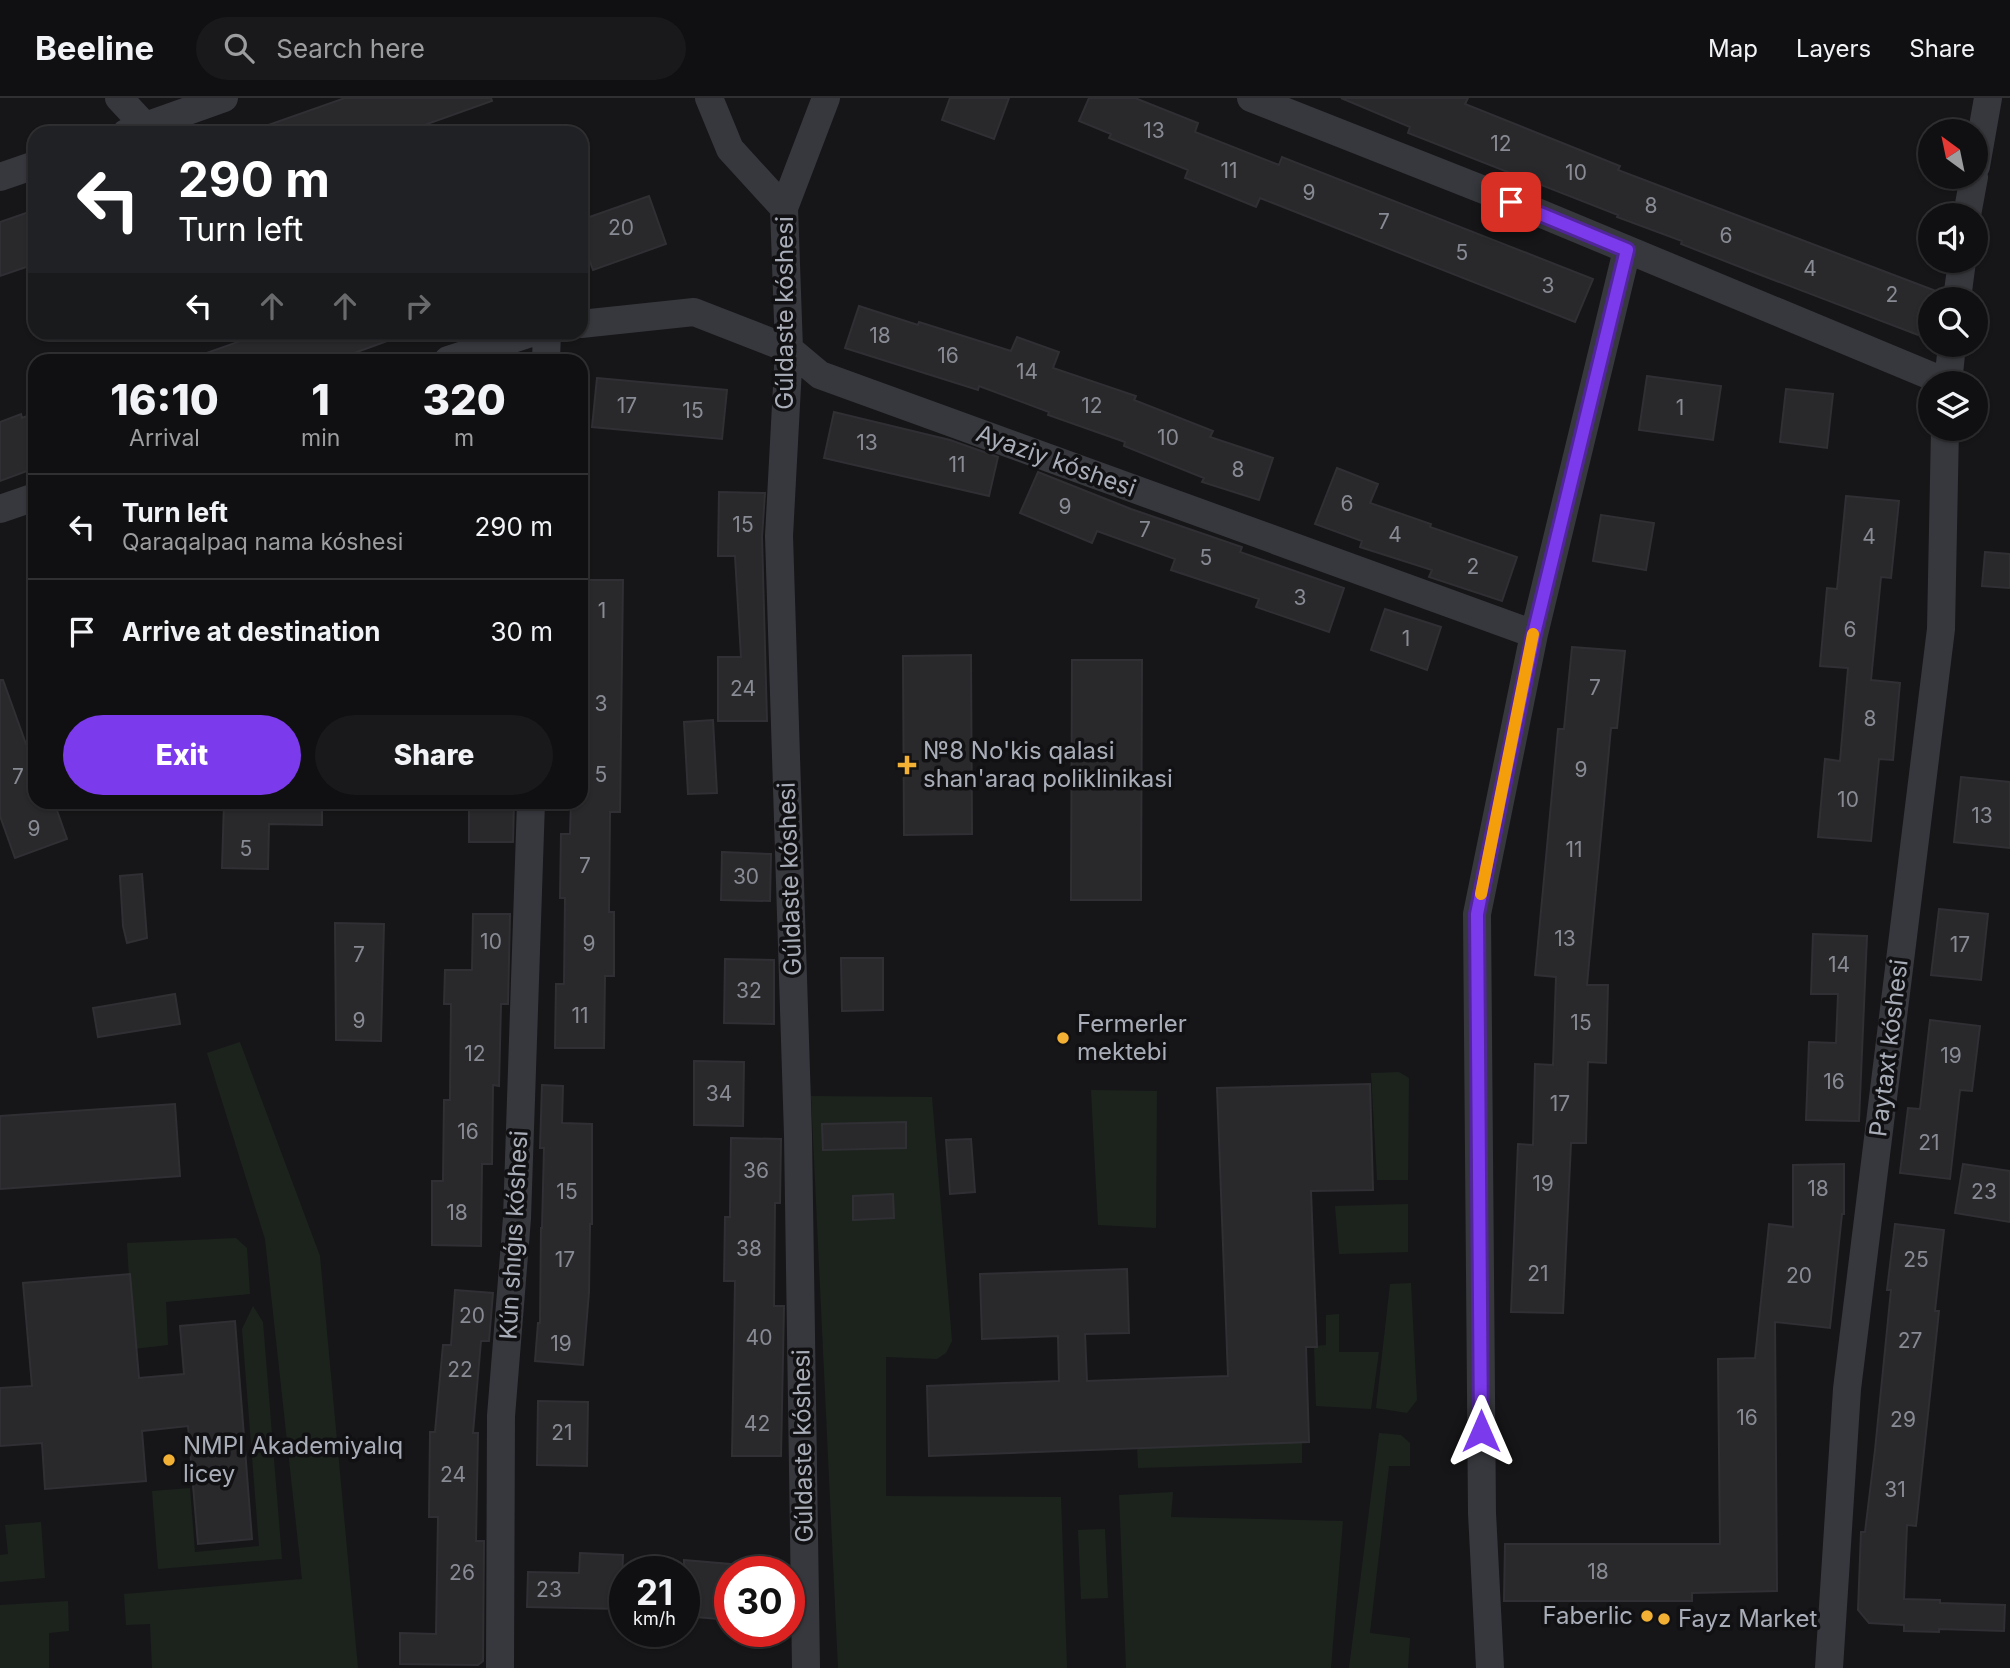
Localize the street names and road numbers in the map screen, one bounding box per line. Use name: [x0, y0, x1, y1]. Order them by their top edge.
street label: Gúldaste kóshesi: [770, 216, 799, 410]
street label: Ayaziy kóshesi: [973, 418, 1140, 503]
street label: Gúldaste kóshesi: [772, 782, 807, 976]
street label: Paytaxt kóshesi: [1863, 958, 1914, 1138]
street label: Kún shıǵıs kóshesi: [494, 1130, 533, 1340]
street label: Gúldaste kóshesi: [786, 1349, 819, 1543]

